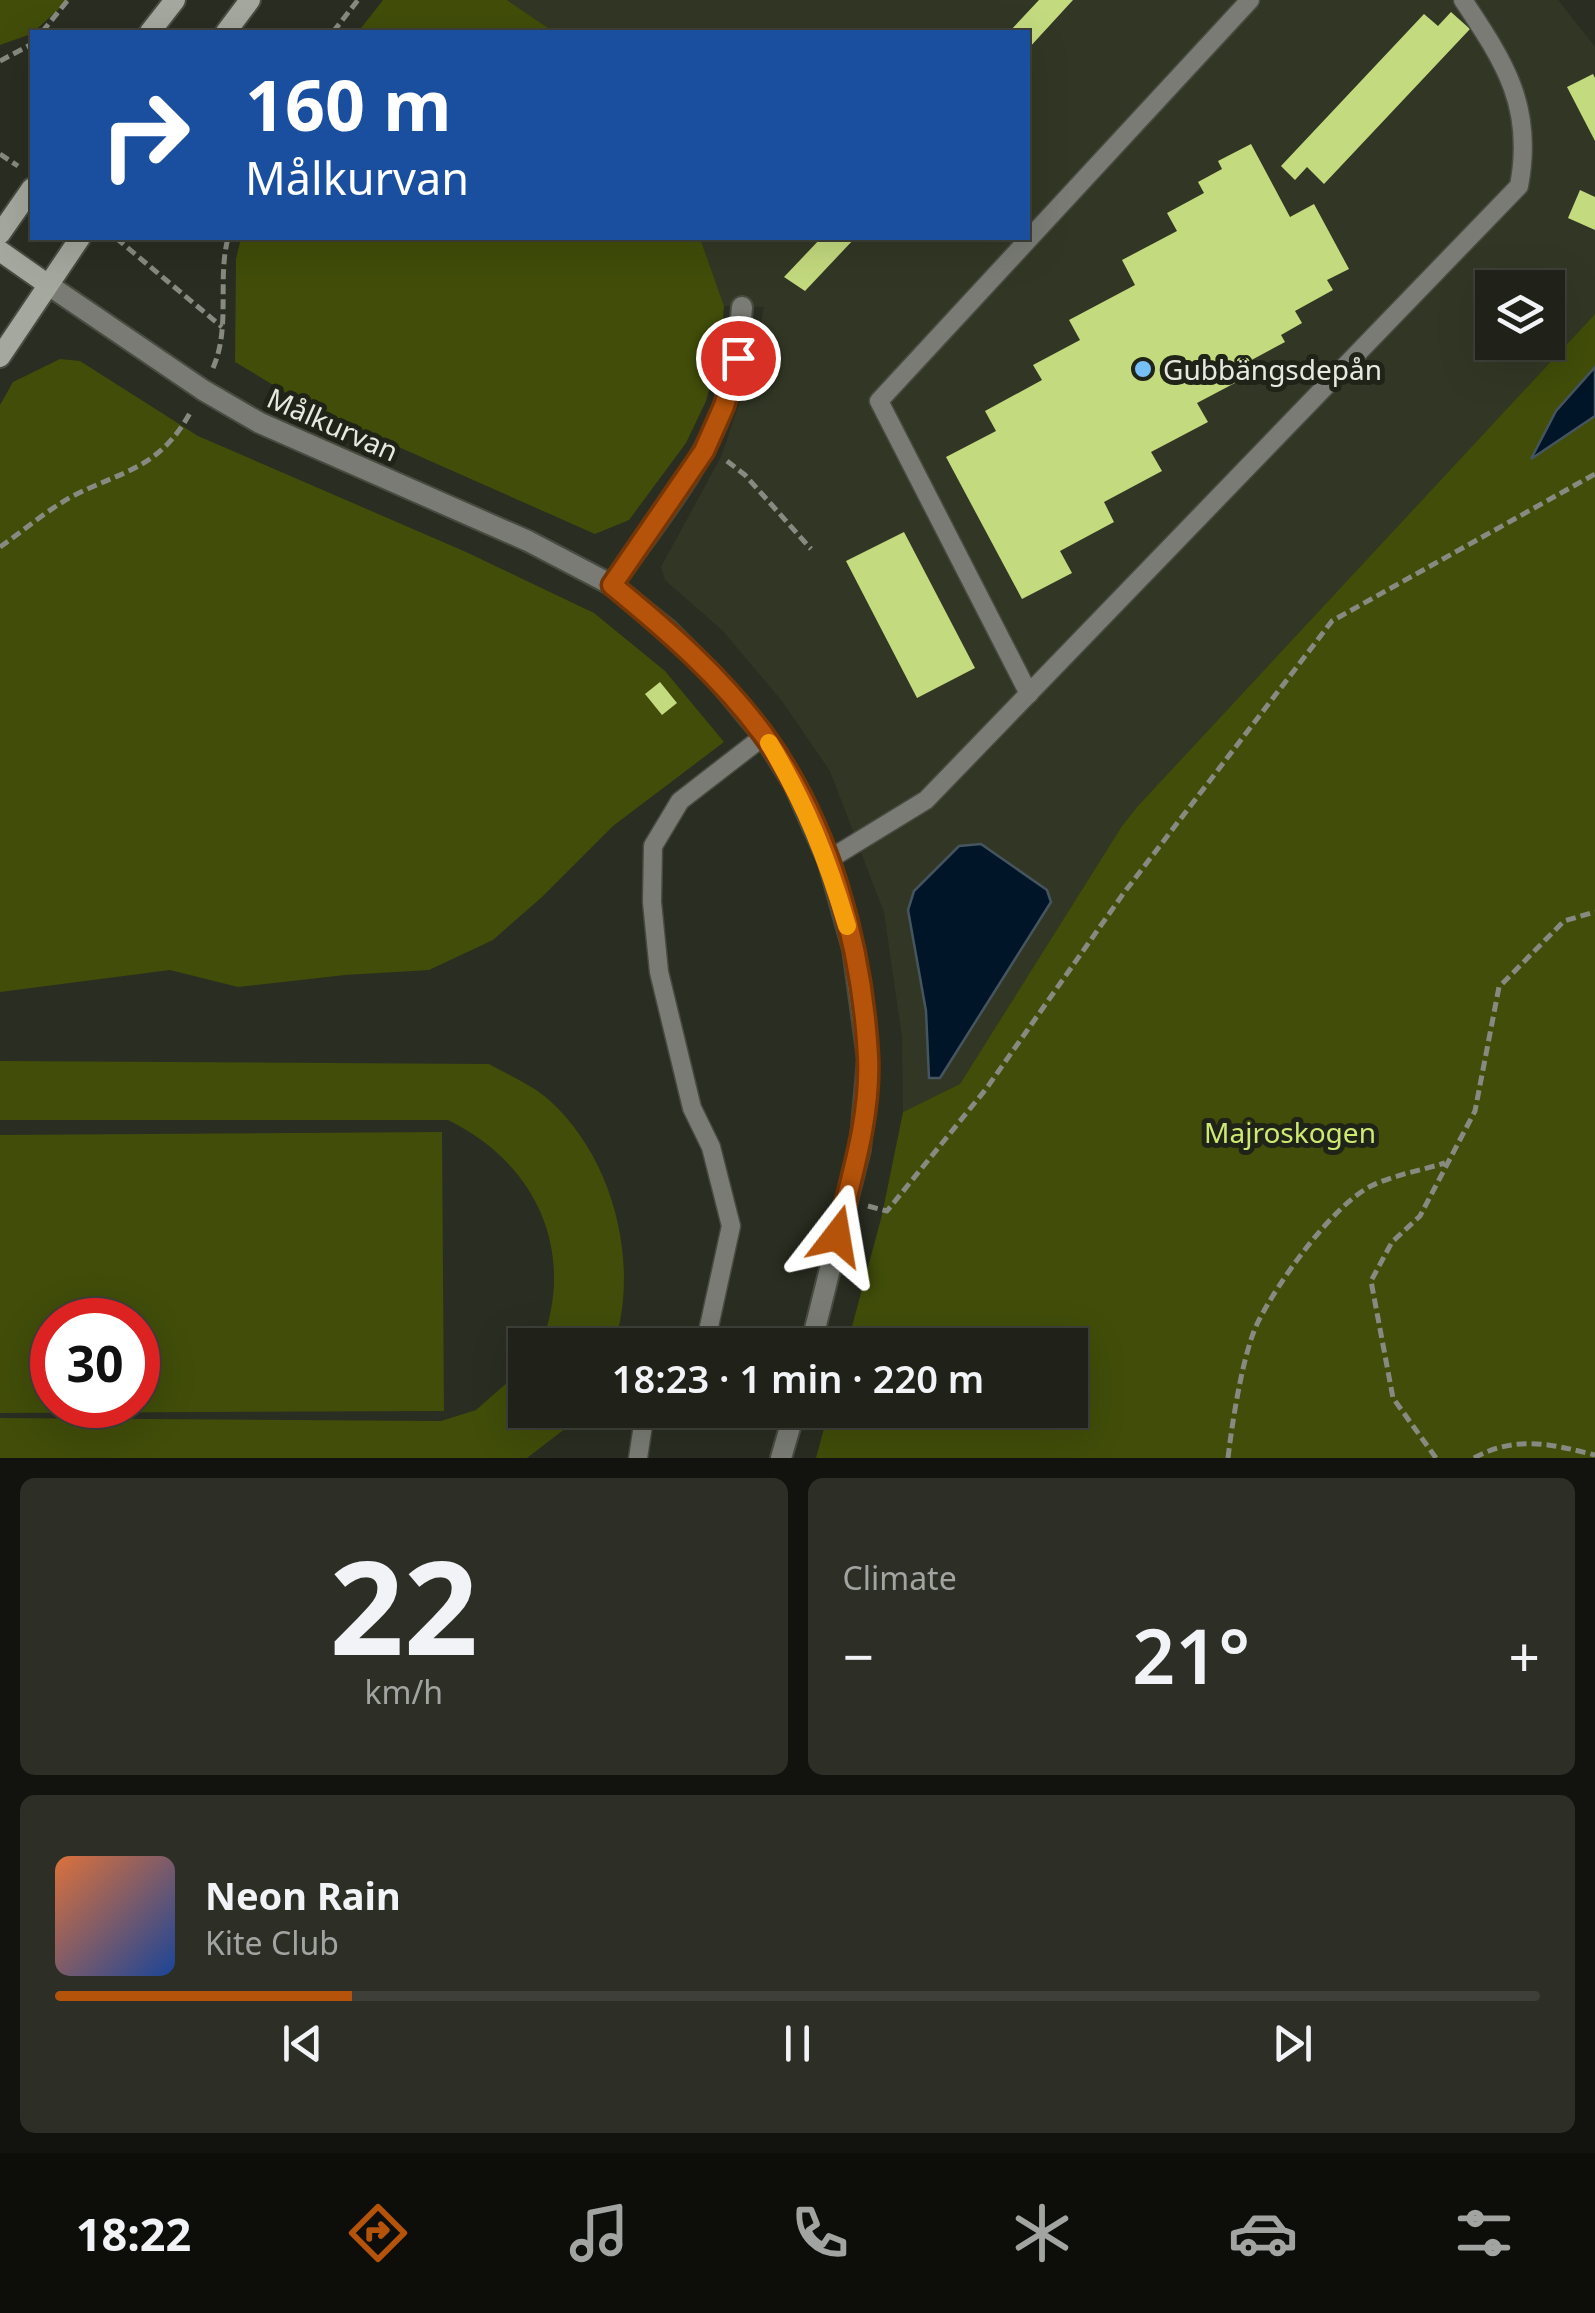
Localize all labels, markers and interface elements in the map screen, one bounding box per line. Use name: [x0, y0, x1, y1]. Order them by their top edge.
text: 160 m: [245, 56, 452, 152]
icon: right: [80, 70, 210, 200]
text: Målkurvan: [245, 147, 469, 208]
map controls: [1475, 270, 1565, 360]
button: layers: [1475, 270, 1565, 360]
pin: [696, 316, 781, 401]
icon: arrive: [711, 331, 766, 386]
place label: Gubbängsdepån: [1163, 350, 1382, 388]
marker: Gubbängsdepån: [1132, 358, 1154, 380]
street label: Målkurvan: [262, 378, 404, 470]
park label: Majroskogen: [1204, 1113, 1376, 1151]
position arrow: [785, 1184, 889, 1288]
speed limit sign: 30: [30, 1298, 160, 1428]
text: 18:23 · 1 min · 220 m: [612, 1352, 984, 1404]
text: 22: [329, 1516, 478, 1693]
text: Climate: [843, 1556, 957, 1599]
text: 21°: [1132, 1604, 1250, 1706]
text: −: [843, 1618, 874, 1693]
text: +: [1509, 1618, 1540, 1693]
text: km/h: [364, 1670, 443, 1713]
text: Neon Rain: [205, 1869, 401, 1921]
text: Kite Club: [205, 1921, 339, 1964]
icon: previous: [275, 2016, 330, 2071]
icon: pause: [770, 2016, 825, 2071]
icon: next: [1265, 2016, 1320, 2071]
icon: directions: [343, 2198, 413, 2268]
icon: music: [564, 2198, 634, 2268]
icon: phone: [785, 2198, 855, 2268]
icon: climate: [1007, 2198, 1077, 2268]
icon: car: [1228, 2198, 1298, 2268]
icon: filters: [1449, 2198, 1519, 2268]
text: 18:22: [76, 2203, 191, 2264]

